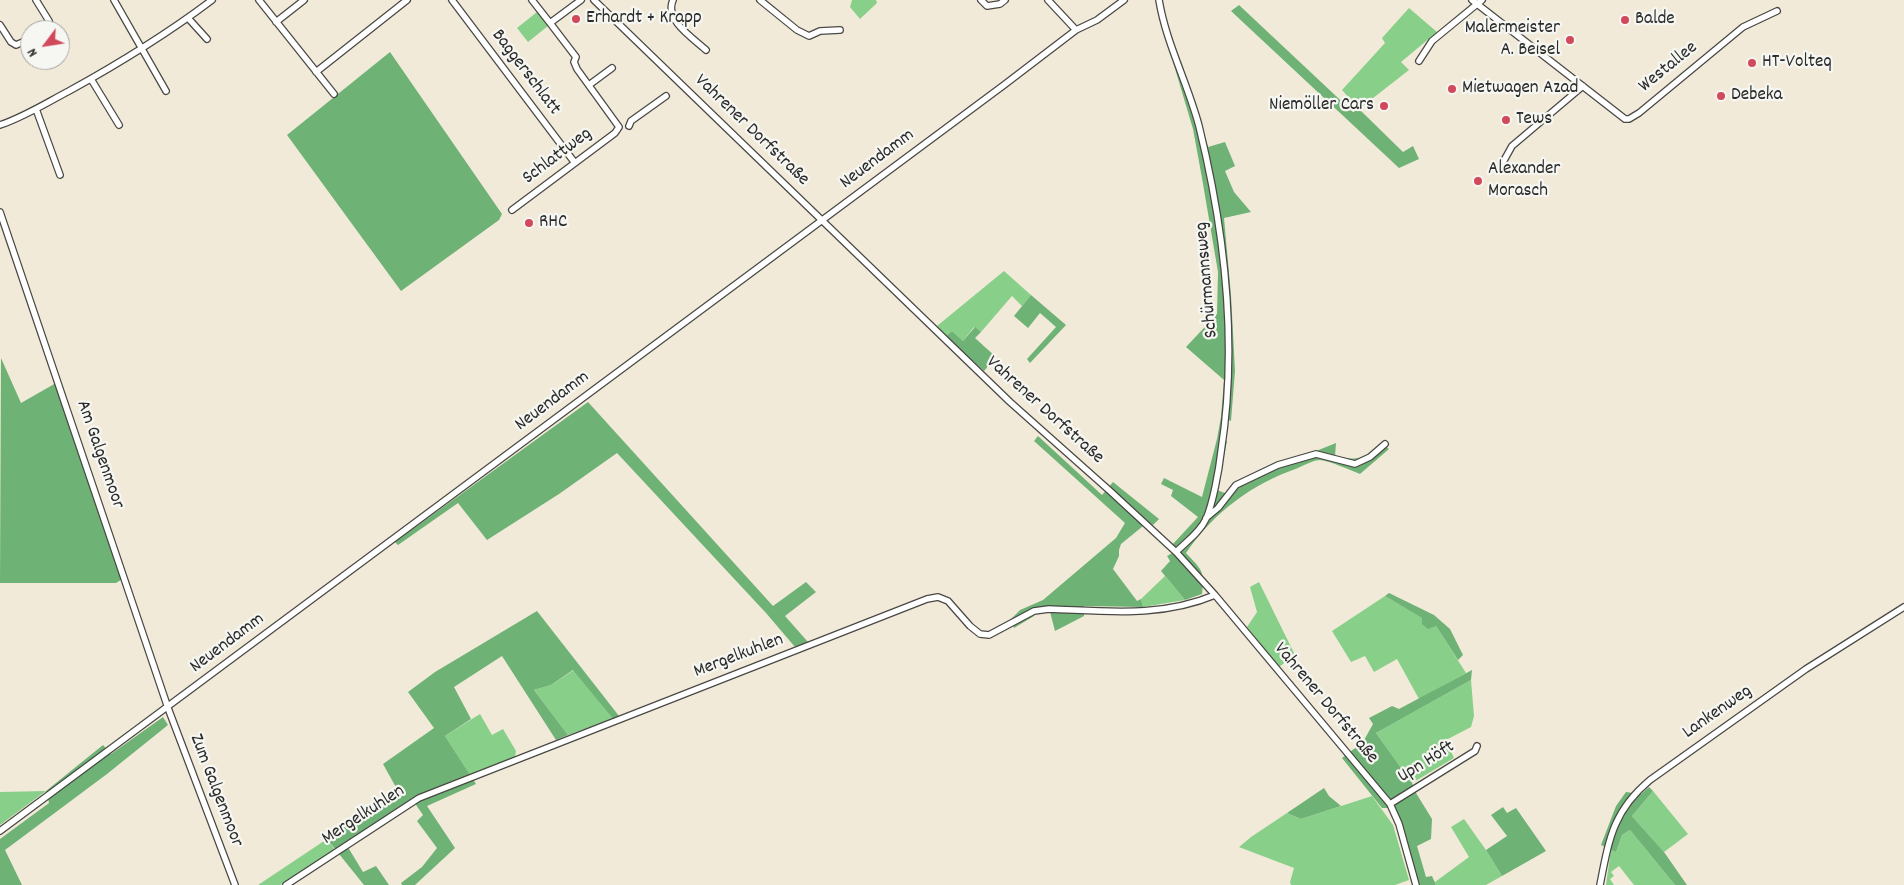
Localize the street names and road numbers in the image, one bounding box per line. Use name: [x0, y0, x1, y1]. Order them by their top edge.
street label: Baggerschlatt: [485, 26, 565, 120]
street label: Westallee: [1635, 37, 1703, 99]
street label: Vahrener Dorfstraße: [689, 70, 813, 192]
street label: Schlattweg: [519, 123, 597, 191]
street label: Neuendamm: [836, 125, 920, 195]
street label: Schürmannsweg: [1192, 221, 1224, 339]
street label: Vahrener Dorfstraße: [980, 352, 1108, 470]
street label: Neuendamm: [511, 367, 595, 437]
street label: Am Galgenmoor: [70, 398, 128, 512]
street label: Neuendamm: [186, 609, 270, 679]
street label: Mergelkuhlen: [691, 629, 787, 685]
street label: Vahrener Dorfstraße: [1268, 639, 1382, 769]
street label: Lankenweg: [1679, 681, 1757, 745]
street label: Zum Galgenmoor: [183, 731, 247, 851]
street label: Upn Höft: [1394, 737, 1460, 789]
street label: Mergelkuhlen: [318, 781, 410, 851]

